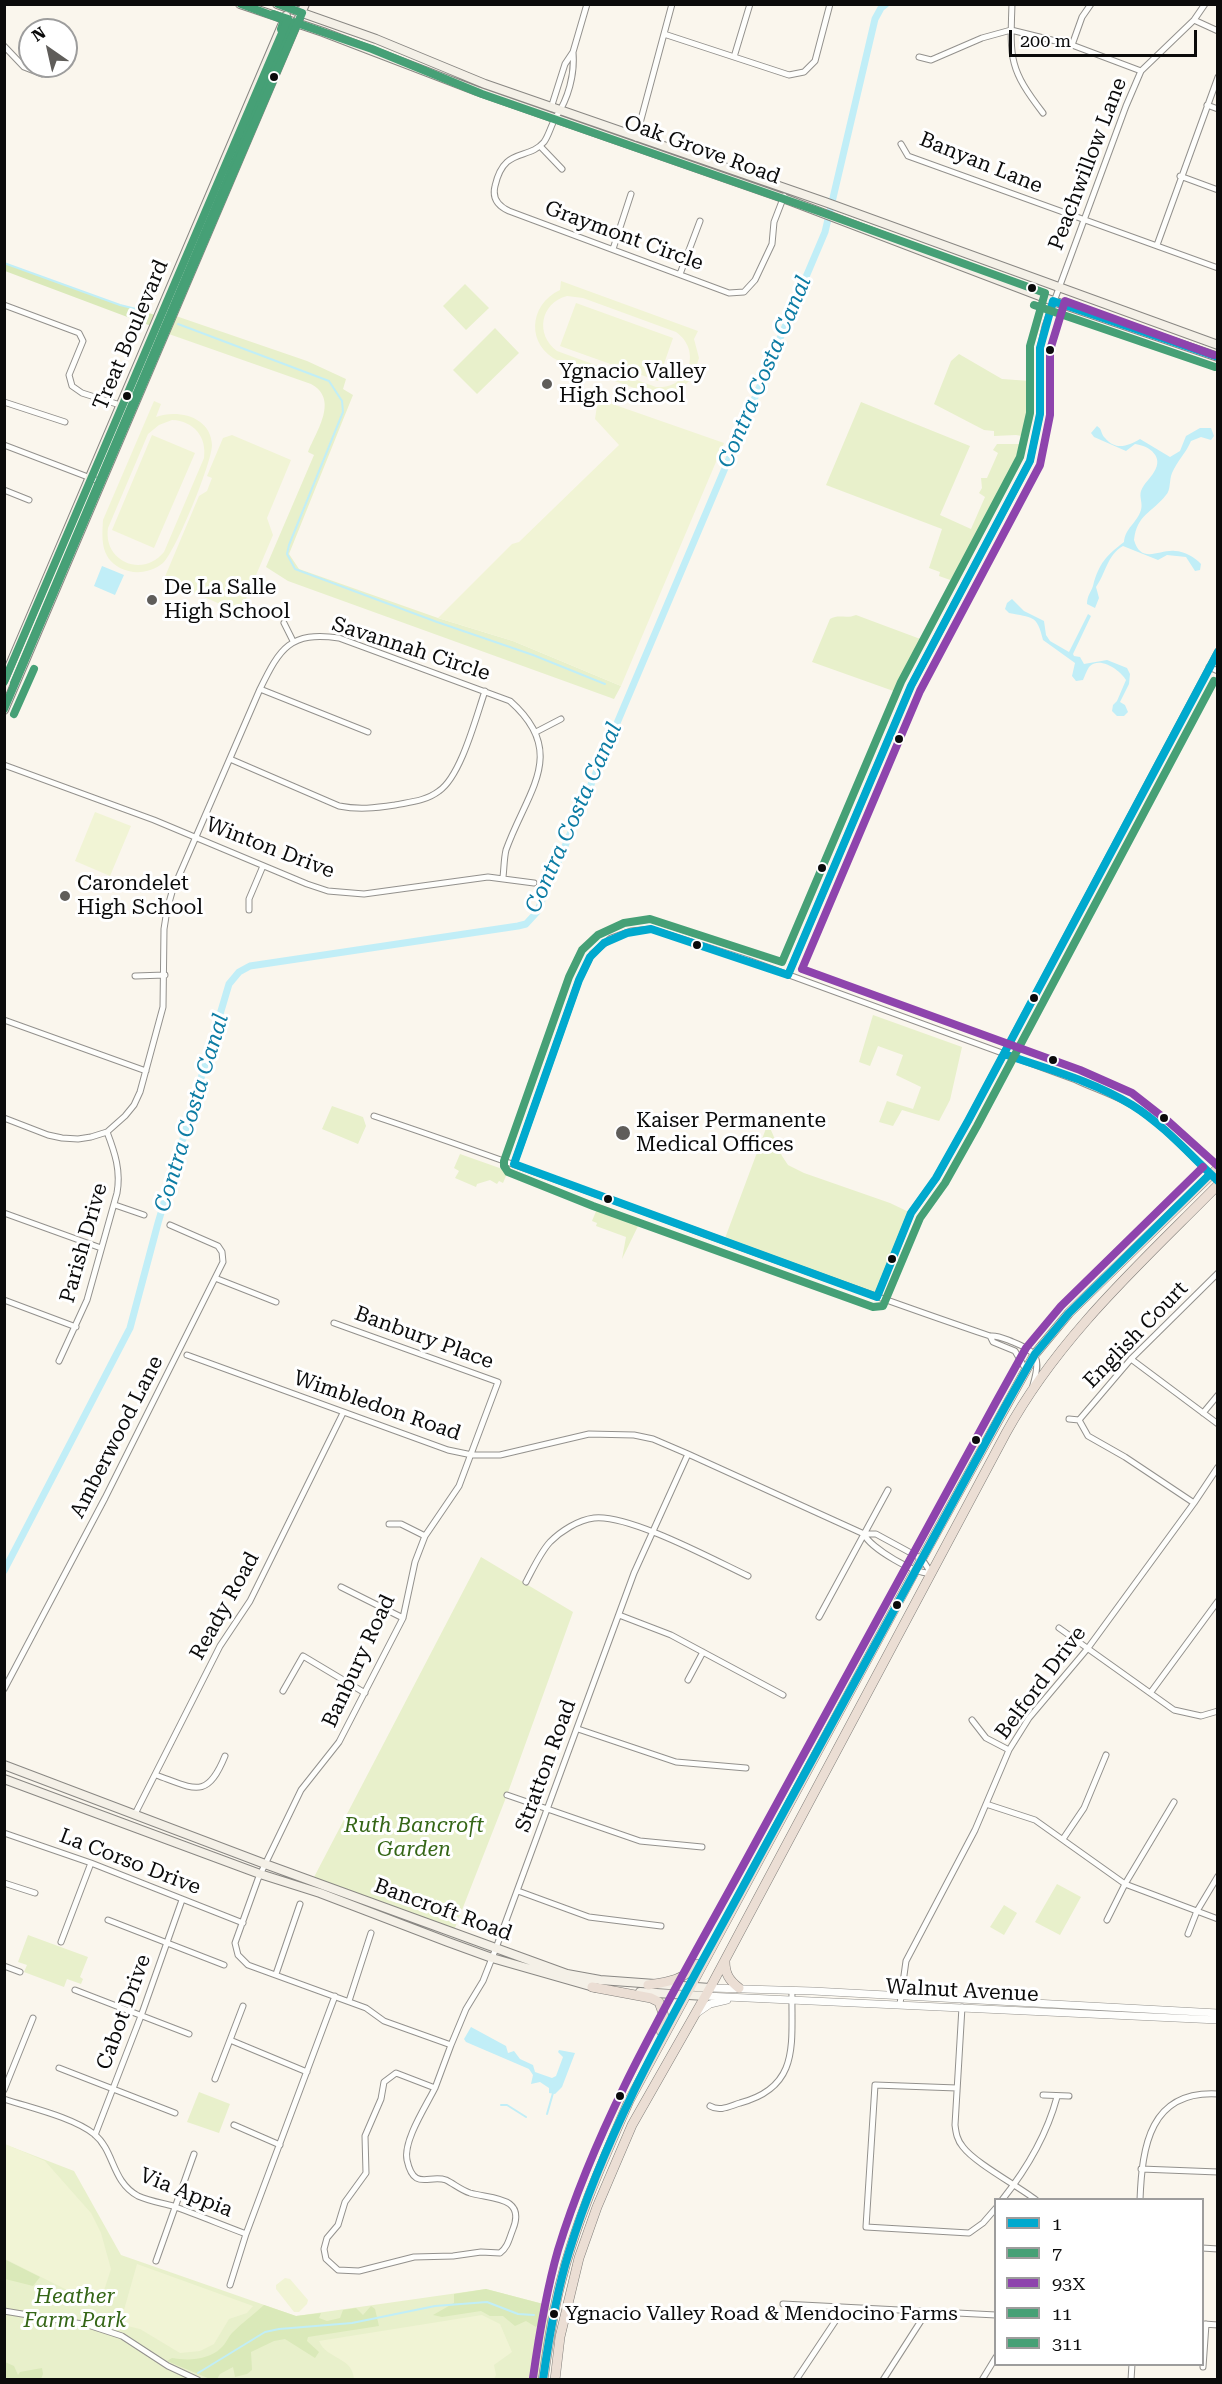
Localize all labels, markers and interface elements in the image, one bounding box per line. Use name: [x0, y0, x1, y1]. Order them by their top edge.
north arrow: [18, 18, 78, 78]
scale bar: [1012, 18, 1200, 56]
text: N: [28, 23, 49, 46]
text: 200 m: [1020, 30, 1071, 51]
unlabelled marker: [268, 71, 280, 83]
street label: Peachwillow Lane: [1044, 74, 1132, 254]
street label: Oak Grove Road: [621, 110, 783, 190]
street label: Banyan Lane: [916, 127, 1046, 199]
street label: Graymont Circle: [541, 196, 707, 276]
street label: Treat Boulevard: [88, 256, 174, 414]
water label: Contra Costa Canal: [713, 272, 817, 472]
unlabelled marker: [1026, 282, 1038, 294]
unlabelled marker: [1044, 344, 1056, 356]
place label: Ygnacio Valley High School: [559, 359, 706, 409]
marker: Ygnacio Valley High School: [540, 377, 554, 391]
unlabelled marker: [121, 390, 133, 402]
place label: De La Salle High School: [164, 575, 290, 625]
marker: De La Salle High School: [145, 593, 159, 607]
street label: Savannah Circle: [329, 612, 493, 686]
water label: Contra Costa Canal: [520, 719, 628, 917]
unlabelled marker: [893, 733, 905, 745]
street label: Winton Drive: [202, 812, 338, 884]
unlabelled marker: [816, 862, 828, 874]
place label: Carondelet High School: [77, 871, 203, 921]
marker: Carondelet High School: [58, 889, 72, 903]
unlabelled marker: [691, 939, 703, 951]
unlabelled marker: [1028, 992, 1040, 1004]
water label: Contra Costa Canal: [149, 1011, 235, 1215]
unlabelled marker: [1047, 1054, 1059, 1066]
place label: Kaiser Permanente Medical Offices: [636, 1108, 826, 1158]
unlabelled marker: [1158, 1112, 1170, 1124]
marker: Kaiser Permanente Medical Offices: [614, 1124, 632, 1142]
street label: Parish Drive: [55, 1180, 113, 1306]
unlabelled marker: [602, 1193, 614, 1205]
unlabelled marker: [886, 1253, 898, 1265]
street label: English Court: [1079, 1276, 1193, 1394]
street label: Banbury Place: [351, 1301, 497, 1375]
street label: Amberwood Lane: [65, 1352, 169, 1522]
street label: Wimbledon Road: [290, 1366, 464, 1446]
unlabelled marker: [970, 1434, 982, 1446]
street label: Ready Road: [185, 1548, 265, 1664]
street label: Banbury Road: [317, 1591, 401, 1731]
unlabelled marker: [891, 1599, 903, 1611]
street label: Belford Drive: [990, 1622, 1092, 1744]
street label: Stratton Road: [510, 1696, 582, 1836]
park label: Ruth Bancroft Garden: [344, 1813, 484, 1863]
street label: La Corso Drive: [56, 1823, 204, 1901]
street label: Bancroft Road: [371, 1873, 515, 1947]
street label: Cabot Drive: [91, 1951, 157, 2073]
street label: Walnut Avenue: [885, 1974, 1039, 2008]
unlabelled marker: [614, 2090, 626, 2102]
street label: Via Appia: [136, 2163, 236, 2223]
legend: [994, 2198, 1204, 2366]
text: 1: [1052, 2213, 1062, 2234]
text: 7: [1052, 2243, 1062, 2264]
text: 93X: [1052, 2273, 1085, 2294]
park label: Heather Farm Park: [24, 2284, 126, 2334]
place label: Ygnacio Valley Road & Mendocino Farms: [565, 2302, 958, 2326]
text: 11: [1052, 2303, 1072, 2324]
marker: Ygnacio Valley Road & Mendocino Farms: [548, 2308, 560, 2320]
text: 311: [1052, 2333, 1082, 2354]

